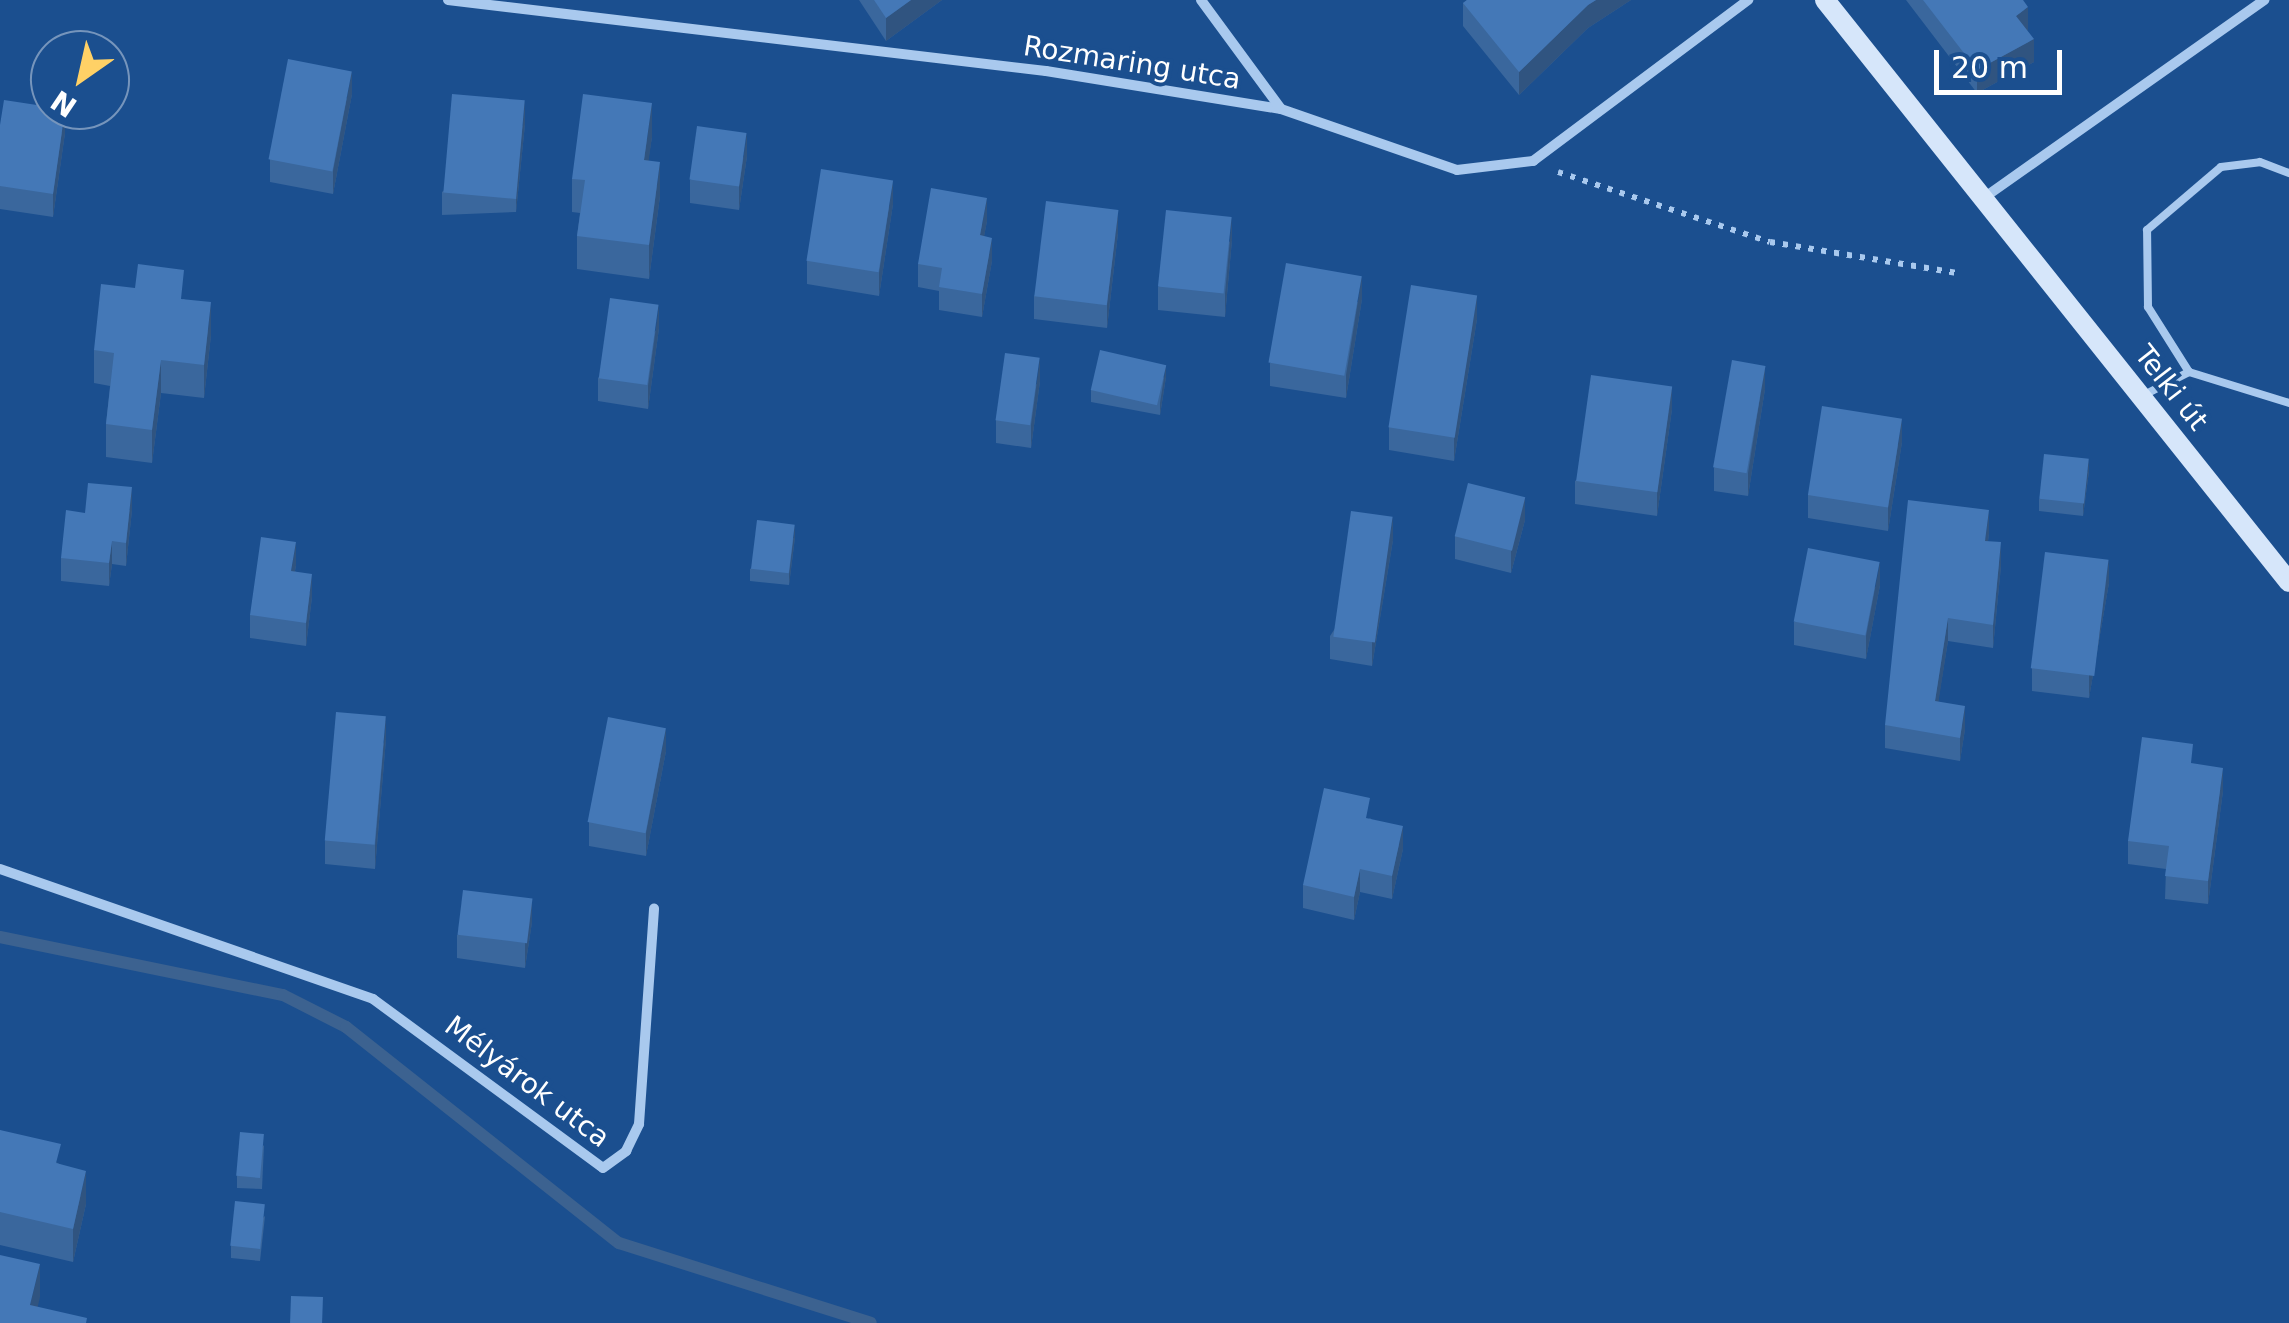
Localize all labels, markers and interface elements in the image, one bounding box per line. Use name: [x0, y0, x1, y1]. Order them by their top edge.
street label: Rozmaring utca: [1021, 29, 1243, 97]
north arrow: [30, 30, 130, 130]
scale bar: [1939, 30, 2066, 92]
text: 20 m: [1951, 50, 2028, 85]
text: N: [45, 83, 83, 124]
street label: Telki út: [2127, 339, 2215, 437]
street label: Mélyárok utca: [438, 1009, 616, 1155]

